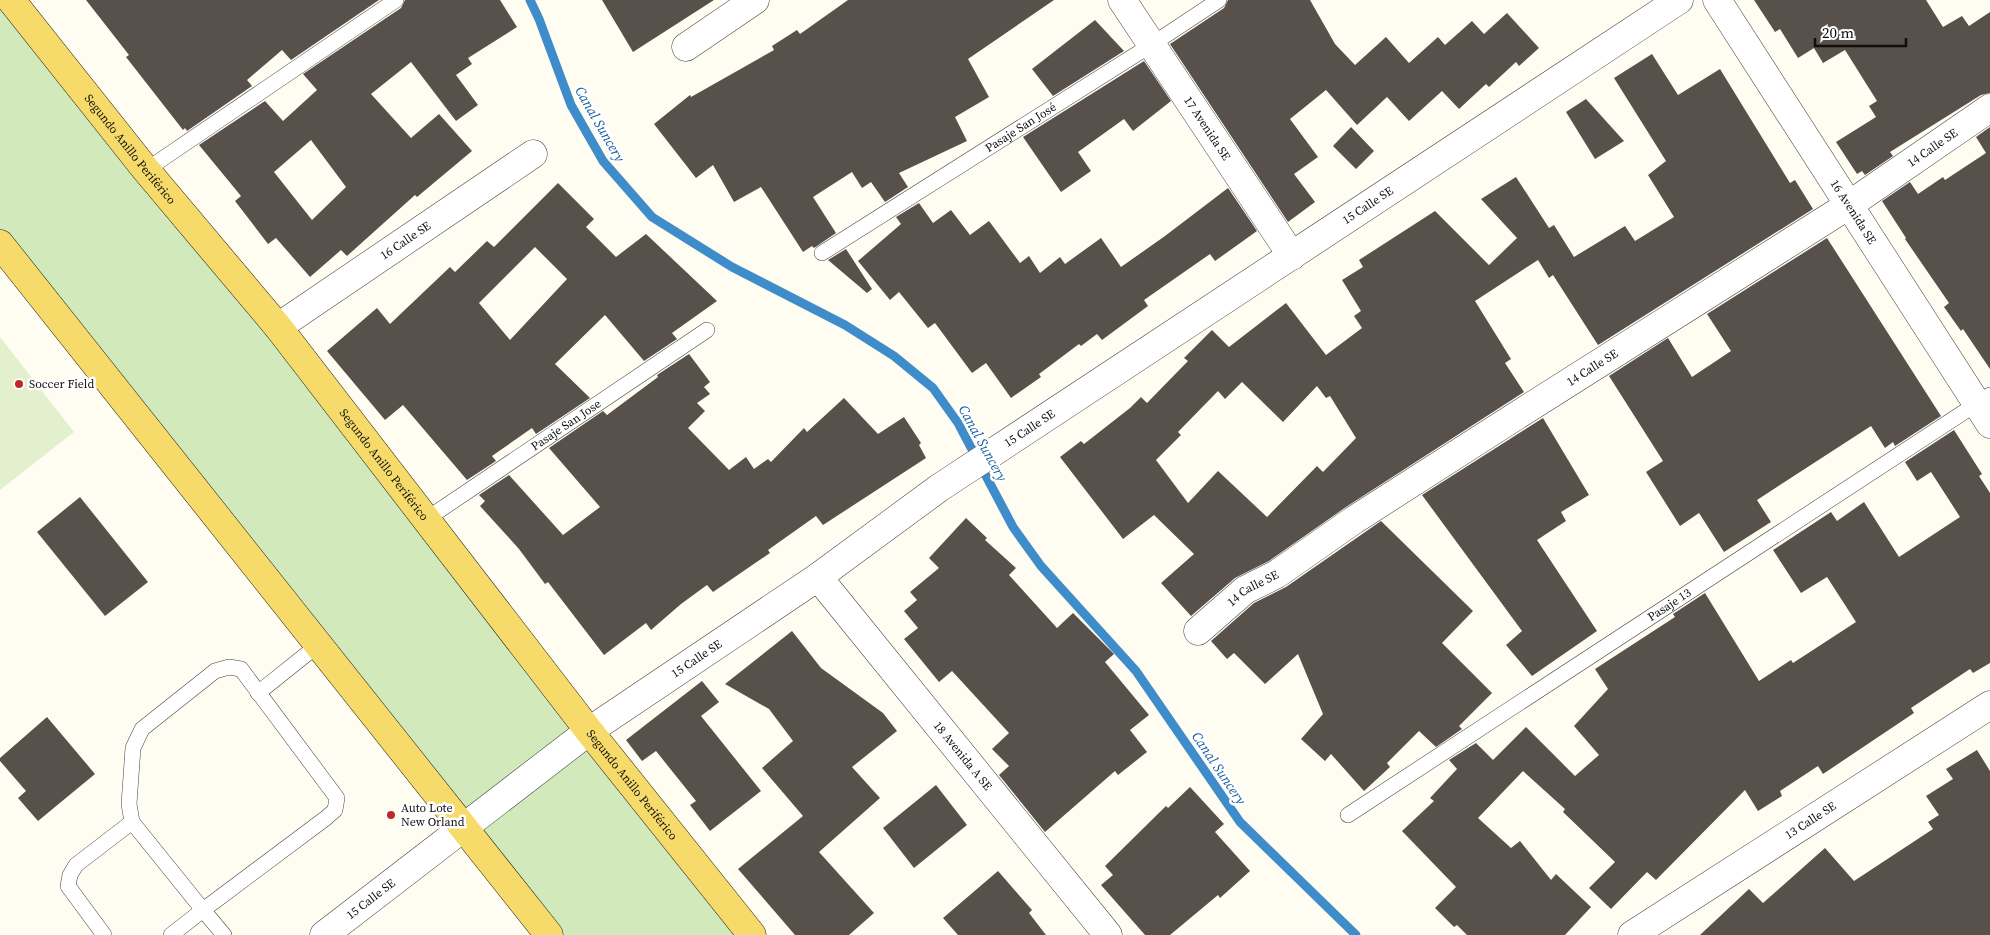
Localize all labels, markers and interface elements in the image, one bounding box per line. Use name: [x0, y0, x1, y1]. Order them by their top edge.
scale bar: [1815, 15, 1906, 47]
text: 20 m: [1822, 22, 1854, 43]
water label: Canal Suncery: [570, 83, 630, 166]
street label: Segundo Anillo Periférico: [81, 91, 180, 208]
street label: 17 Avenida SE: [1180, 93, 1234, 163]
street label: Pasaje San José: [982, 99, 1059, 156]
street label: 14 Calle SE: [1904, 125, 1961, 171]
street label: 16 Avenida SE: [1827, 177, 1880, 247]
street label: 15 Calle SE: [1339, 183, 1396, 228]
street label: 16 Calle SE: [377, 218, 434, 263]
street label: 14 Calle SE: [1564, 345, 1621, 390]
place label: Soccer Field: [29, 376, 94, 392]
marker: Soccer Field: [13, 378, 25, 390]
street label: Pasaje San Jose: [528, 396, 604, 454]
water label: Canal Suncery: [954, 401, 1012, 485]
street label: Segundo Anillo Periférico: [336, 405, 432, 524]
street label: 15 Calle SE: [1001, 406, 1058, 451]
street label: 14 Calle SE: [1224, 566, 1281, 610]
street label: Pasaje 13: [1645, 585, 1694, 625]
street label: 15 Calle SE: [668, 636, 725, 681]
street label: 18 Avenida A SE: [930, 718, 996, 794]
street label: Segundo Anillo Periférico: [583, 726, 681, 844]
water label: Canal Suncery: [1187, 728, 1251, 809]
street label: 13 Calle SE: [1782, 798, 1839, 843]
place label: Auto Lote New Orland: [401, 800, 465, 830]
marker: Auto Lote New Orland: [385, 809, 397, 821]
street label: 15 Calle SE: [343, 875, 399, 923]

